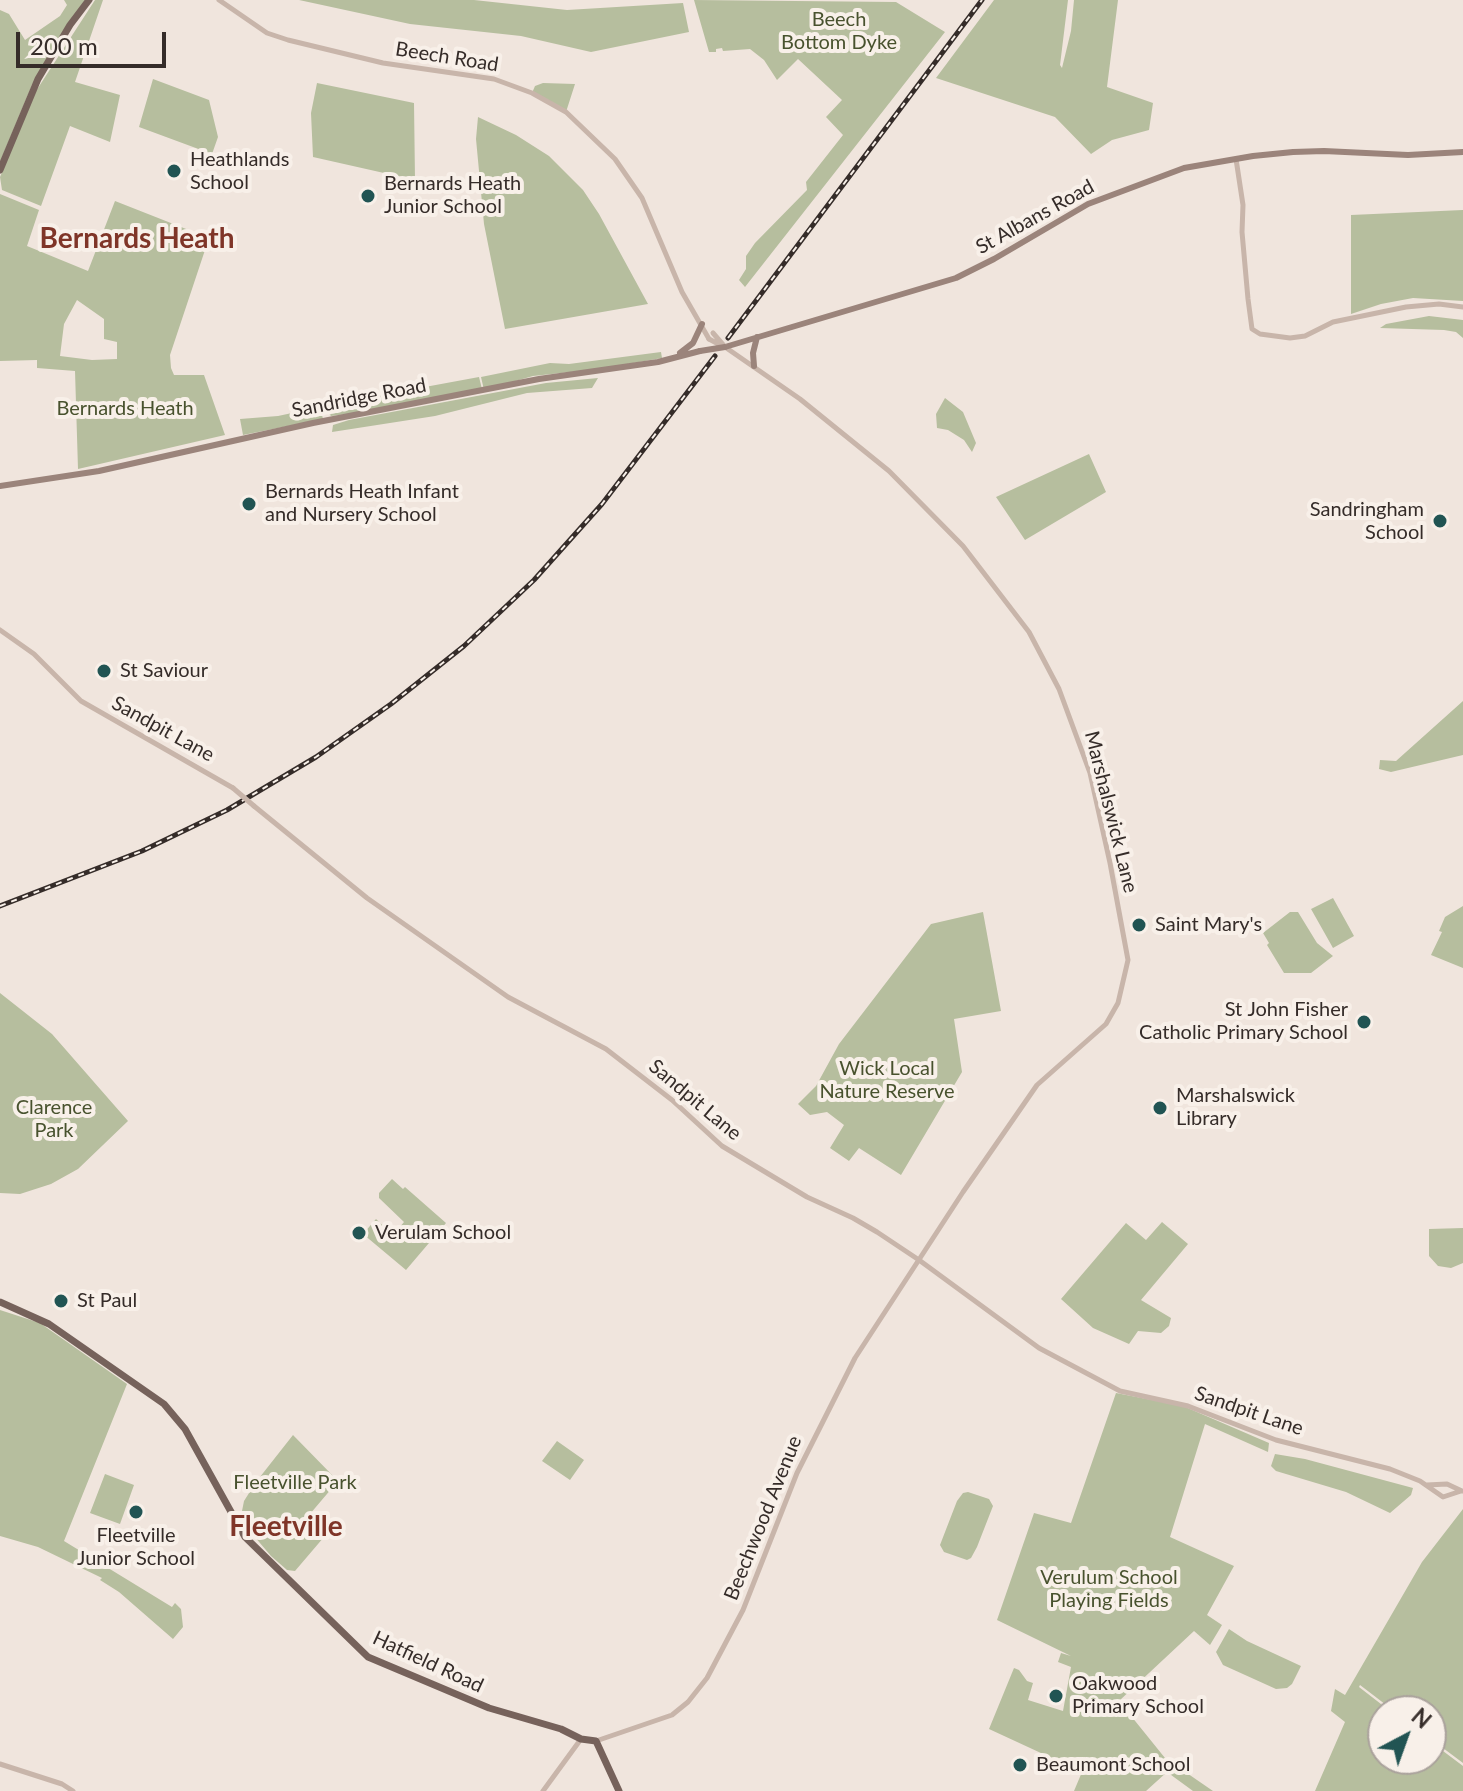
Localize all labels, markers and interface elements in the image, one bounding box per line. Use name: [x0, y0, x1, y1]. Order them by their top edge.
park label: Beech Bottom Dyke: [781, 8, 897, 55]
scale bar: [20, 16, 170, 66]
text: 200 m: [30, 31, 98, 60]
street label: Beech Road: [394, 37, 500, 77]
place label: Heathlands School: [190, 148, 289, 195]
marker: Heathlands School: [165, 162, 183, 180]
place label: Bernards Heath Junior School: [384, 172, 521, 219]
street label: St Albans Road: [972, 175, 1098, 259]
marker: Bernards Heath Junior School: [359, 187, 377, 205]
district label: Bernards Heath: [39, 222, 235, 256]
street label: Sandridge Road: [290, 373, 428, 423]
park label: Bernards Heath: [56, 397, 194, 421]
place label: Bernards Heath Infant and Nursery School: [265, 480, 459, 527]
marker: Bernards Heath Infant and Nursery School: [240, 495, 258, 513]
place label: Sandringham School: [1310, 498, 1424, 545]
marker: Sandringham School: [1431, 512, 1449, 530]
place label: St Saviour: [120, 659, 208, 683]
marker: St Saviour: [95, 662, 113, 680]
street label: Sandpit Lane: [108, 691, 218, 767]
street label: Marshalswick Lane: [1079, 729, 1143, 895]
place label: Saint Mary's: [1155, 913, 1262, 937]
marker: Saint Mary's: [1130, 916, 1148, 934]
place label: St John Fisher Catholic Primary School: [1139, 998, 1348, 1045]
marker: St John Fisher Catholic Primary School: [1355, 1013, 1373, 1031]
street label: Sandpit Lane: [644, 1054, 746, 1146]
park label: Wick Local Nature Reserve: [819, 1057, 955, 1104]
place label: Marshalswick Library: [1176, 1084, 1295, 1131]
park label: Clarence Park: [16, 1096, 92, 1143]
marker: Marshalswick Library: [1151, 1099, 1169, 1117]
place label: Verulam School: [375, 1221, 511, 1245]
marker: Verulam School: [350, 1224, 368, 1242]
place label: St Paul: [77, 1289, 137, 1313]
marker: St Paul: [52, 1292, 70, 1310]
street label: Sandpit Lane: [1192, 1381, 1306, 1441]
street label: Beechwood Avenue: [719, 1432, 807, 1604]
park label: Fleetville Park: [233, 1471, 357, 1495]
marker: Fleetville Junior School: [127, 1503, 145, 1521]
district label: Fleetville: [229, 1510, 343, 1544]
place label: Fleetville Junior School: [77, 1524, 195, 1571]
park label: Verulum School Playing Fields: [1040, 1566, 1178, 1613]
street label: Hatfield Road: [369, 1626, 487, 1698]
place label: Oakwood Primary School: [1072, 1672, 1204, 1719]
marker: Oakwood Primary School: [1047, 1687, 1065, 1705]
north arrow: [1367, 1695, 1447, 1775]
text: N: [1407, 1702, 1437, 1734]
place label: Beaumont School: [1036, 1753, 1190, 1777]
marker: Beaumont School: [1011, 1756, 1029, 1774]

